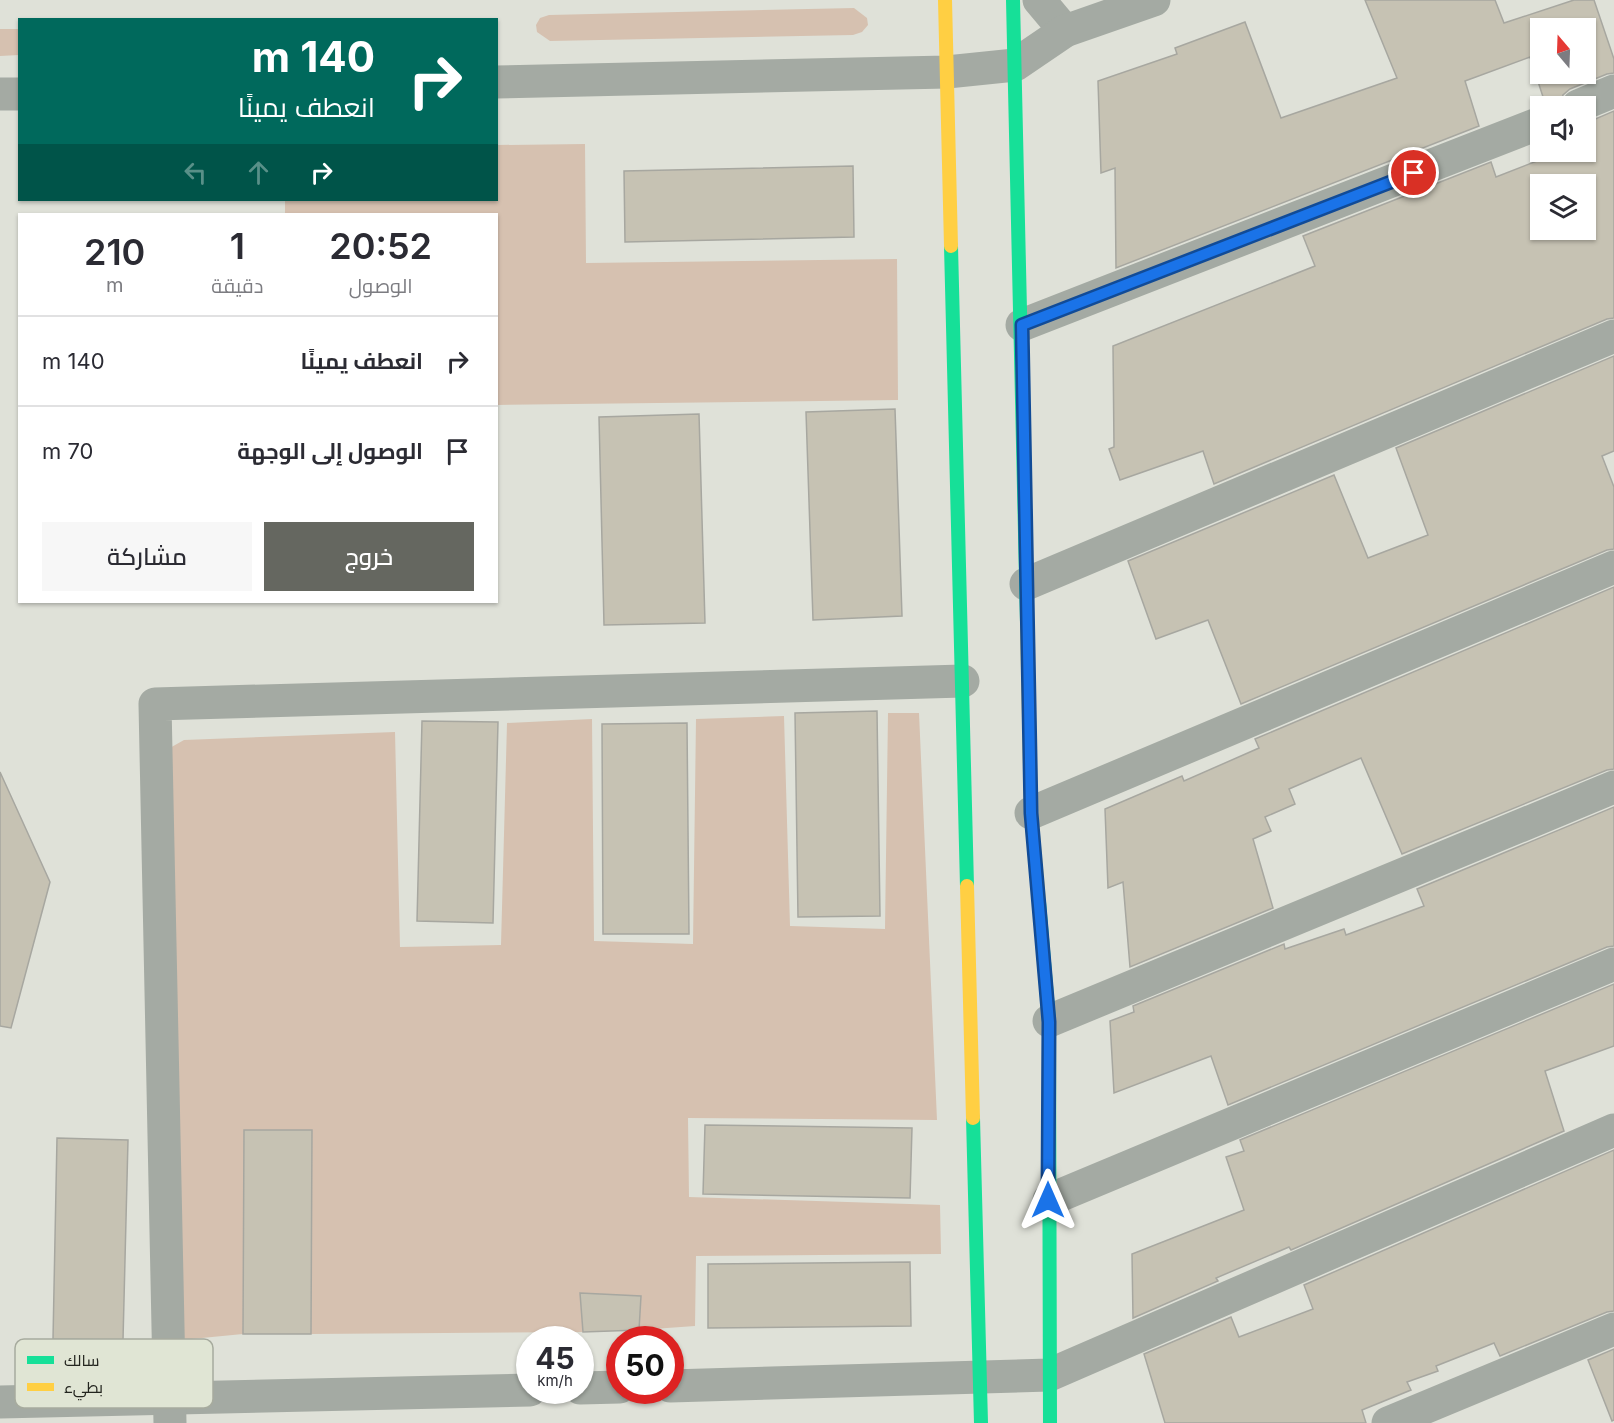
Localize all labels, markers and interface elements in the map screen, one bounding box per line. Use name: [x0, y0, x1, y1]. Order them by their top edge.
north arrow: [1530, 18, 1596, 84]
map controls: [1530, 18, 1596, 240]
text: 140 m: [252, 31, 375, 82]
icon: right: [396, 42, 474, 120]
text: انعطف يمينًا: [238, 91, 375, 124]
button: sound: [1530, 96, 1596, 162]
pin: [1388, 147, 1439, 198]
icon: left: [179, 156, 212, 189]
icon: ahead: [242, 156, 275, 189]
icon: right: [305, 156, 338, 189]
icon: arrive: [1397, 156, 1430, 189]
button: layers: [1530, 174, 1596, 240]
text: 1: [230, 224, 245, 268]
text: 20:52: [329, 224, 432, 268]
text: 210: [84, 230, 145, 274]
text: m: [106, 273, 123, 297]
text: دقيقة: [211, 274, 263, 298]
text: الوصول: [349, 274, 413, 298]
icon: right: [441, 345, 474, 378]
text: 140 m: [42, 348, 105, 374]
text: انعطف يمينًا: [301, 348, 423, 374]
icon: arrive: [441, 435, 474, 468]
text: 70 m: [42, 438, 93, 464]
text: الوصول إلى الوجهة: [237, 438, 423, 464]
button: مشاركة: [42, 522, 252, 591]
button: خروج: [264, 522, 474, 591]
position arrow: [1016, 1168, 1080, 1232]
speed limit sign: 50: [606, 1326, 684, 1404]
legend: [15, 1339, 213, 1408]
text: 45: [535, 1340, 575, 1376]
text: سالك: [64, 1350, 99, 1370]
text: km/h: [537, 1371, 573, 1390]
text: بطيء: [64, 1377, 103, 1401]

